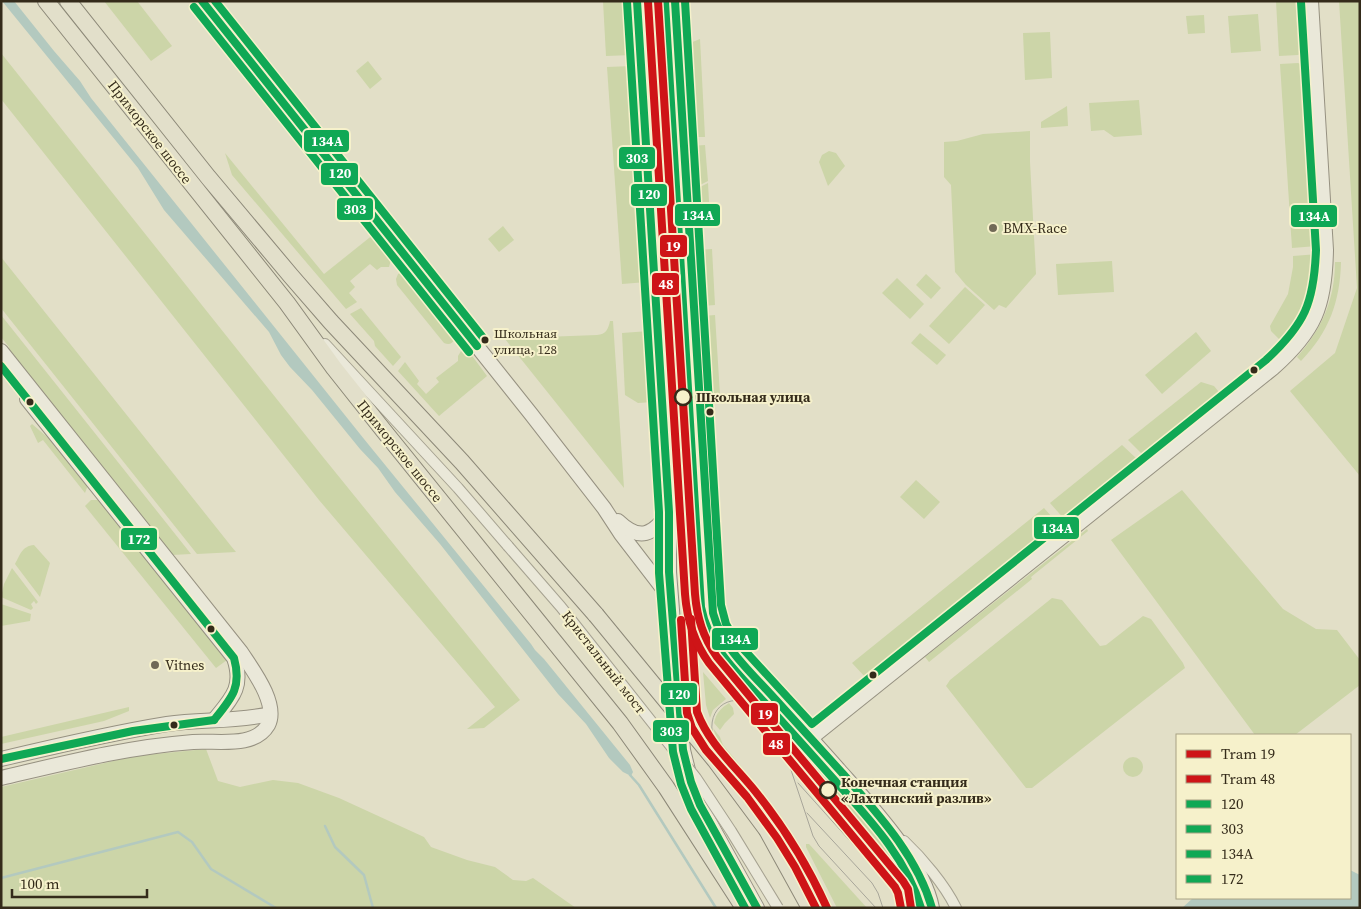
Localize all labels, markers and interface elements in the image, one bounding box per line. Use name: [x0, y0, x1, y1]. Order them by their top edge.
street label: Приморское шоссе: [103, 76, 197, 188]
line badge: 134А: [303, 129, 350, 153]
text: 134А: [311, 131, 344, 151]
line badge: 303: [618, 146, 656, 170]
text: 303: [626, 148, 649, 168]
line badge: 120: [320, 162, 359, 186]
text: 120: [329, 163, 352, 183]
line badge: 120: [630, 183, 668, 207]
text: 120: [638, 184, 661, 204]
line badge: 303: [336, 197, 374, 221]
text: 303: [344, 199, 367, 219]
line badge: 134А: [674, 203, 721, 227]
line badge: 134А: [1290, 204, 1338, 228]
text: 134А: [682, 205, 715, 225]
text: 134А: [1298, 206, 1331, 226]
place label: BMX-Race: [1003, 218, 1067, 238]
marker: BMX-Race: [987, 222, 999, 234]
line badge: 19: [659, 234, 688, 258]
text: 19: [665, 236, 681, 256]
line badge: 48: [651, 272, 680, 296]
text: 48: [658, 274, 674, 294]
place label: Школьная улица, 128: [494, 325, 557, 358]
marker: Школьная улица, 128: [480, 335, 490, 345]
unlabelled marker: [1249, 365, 1259, 375]
place label: Школьная улица: [696, 387, 811, 407]
marker: Школьная улица: [674, 388, 692, 406]
street label: Приморское шоссе: [352, 396, 448, 506]
unlabelled marker: [25, 397, 35, 407]
unlabelled marker: [705, 407, 715, 417]
line badge: 134А: [1033, 516, 1080, 540]
text: 134А: [1041, 518, 1074, 538]
line badge: 172: [120, 527, 158, 551]
text: 172: [128, 529, 151, 549]
street label: Кристальный мост: [557, 606, 651, 718]
unlabelled marker: [206, 624, 216, 634]
line badge: 134А: [711, 627, 759, 651]
text: 134А: [719, 629, 752, 649]
place label: Vitnes: [165, 655, 204, 675]
marker: Vitnes: [149, 659, 161, 671]
unlabelled marker: [868, 670, 878, 680]
line badge: 120: [660, 682, 698, 706]
text: 120: [668, 684, 691, 704]
line badge: 19: [750, 702, 779, 726]
text: 19: [757, 704, 773, 724]
line badge: 303: [652, 719, 690, 743]
unlabelled marker: [169, 720, 179, 730]
text: 303: [660, 721, 683, 741]
line badge: 48: [762, 732, 791, 756]
text: 48: [768, 734, 784, 754]
legend: [1176, 734, 1351, 899]
text: Tram 19: [1221, 743, 1275, 764]
text: Tram 48: [1221, 768, 1275, 789]
place label: Конечная станция «Лахтинский разлив»: [841, 772, 992, 808]
marker: Конечная станция «Лахтинский разлив»: [819, 781, 837, 799]
text: 120: [1221, 793, 1244, 814]
text: 303: [1221, 818, 1244, 839]
text: 134А: [1221, 843, 1254, 864]
scale bar: [12, 866, 148, 898]
text: 172: [1221, 868, 1244, 889]
text: 100 m: [20, 873, 60, 894]

